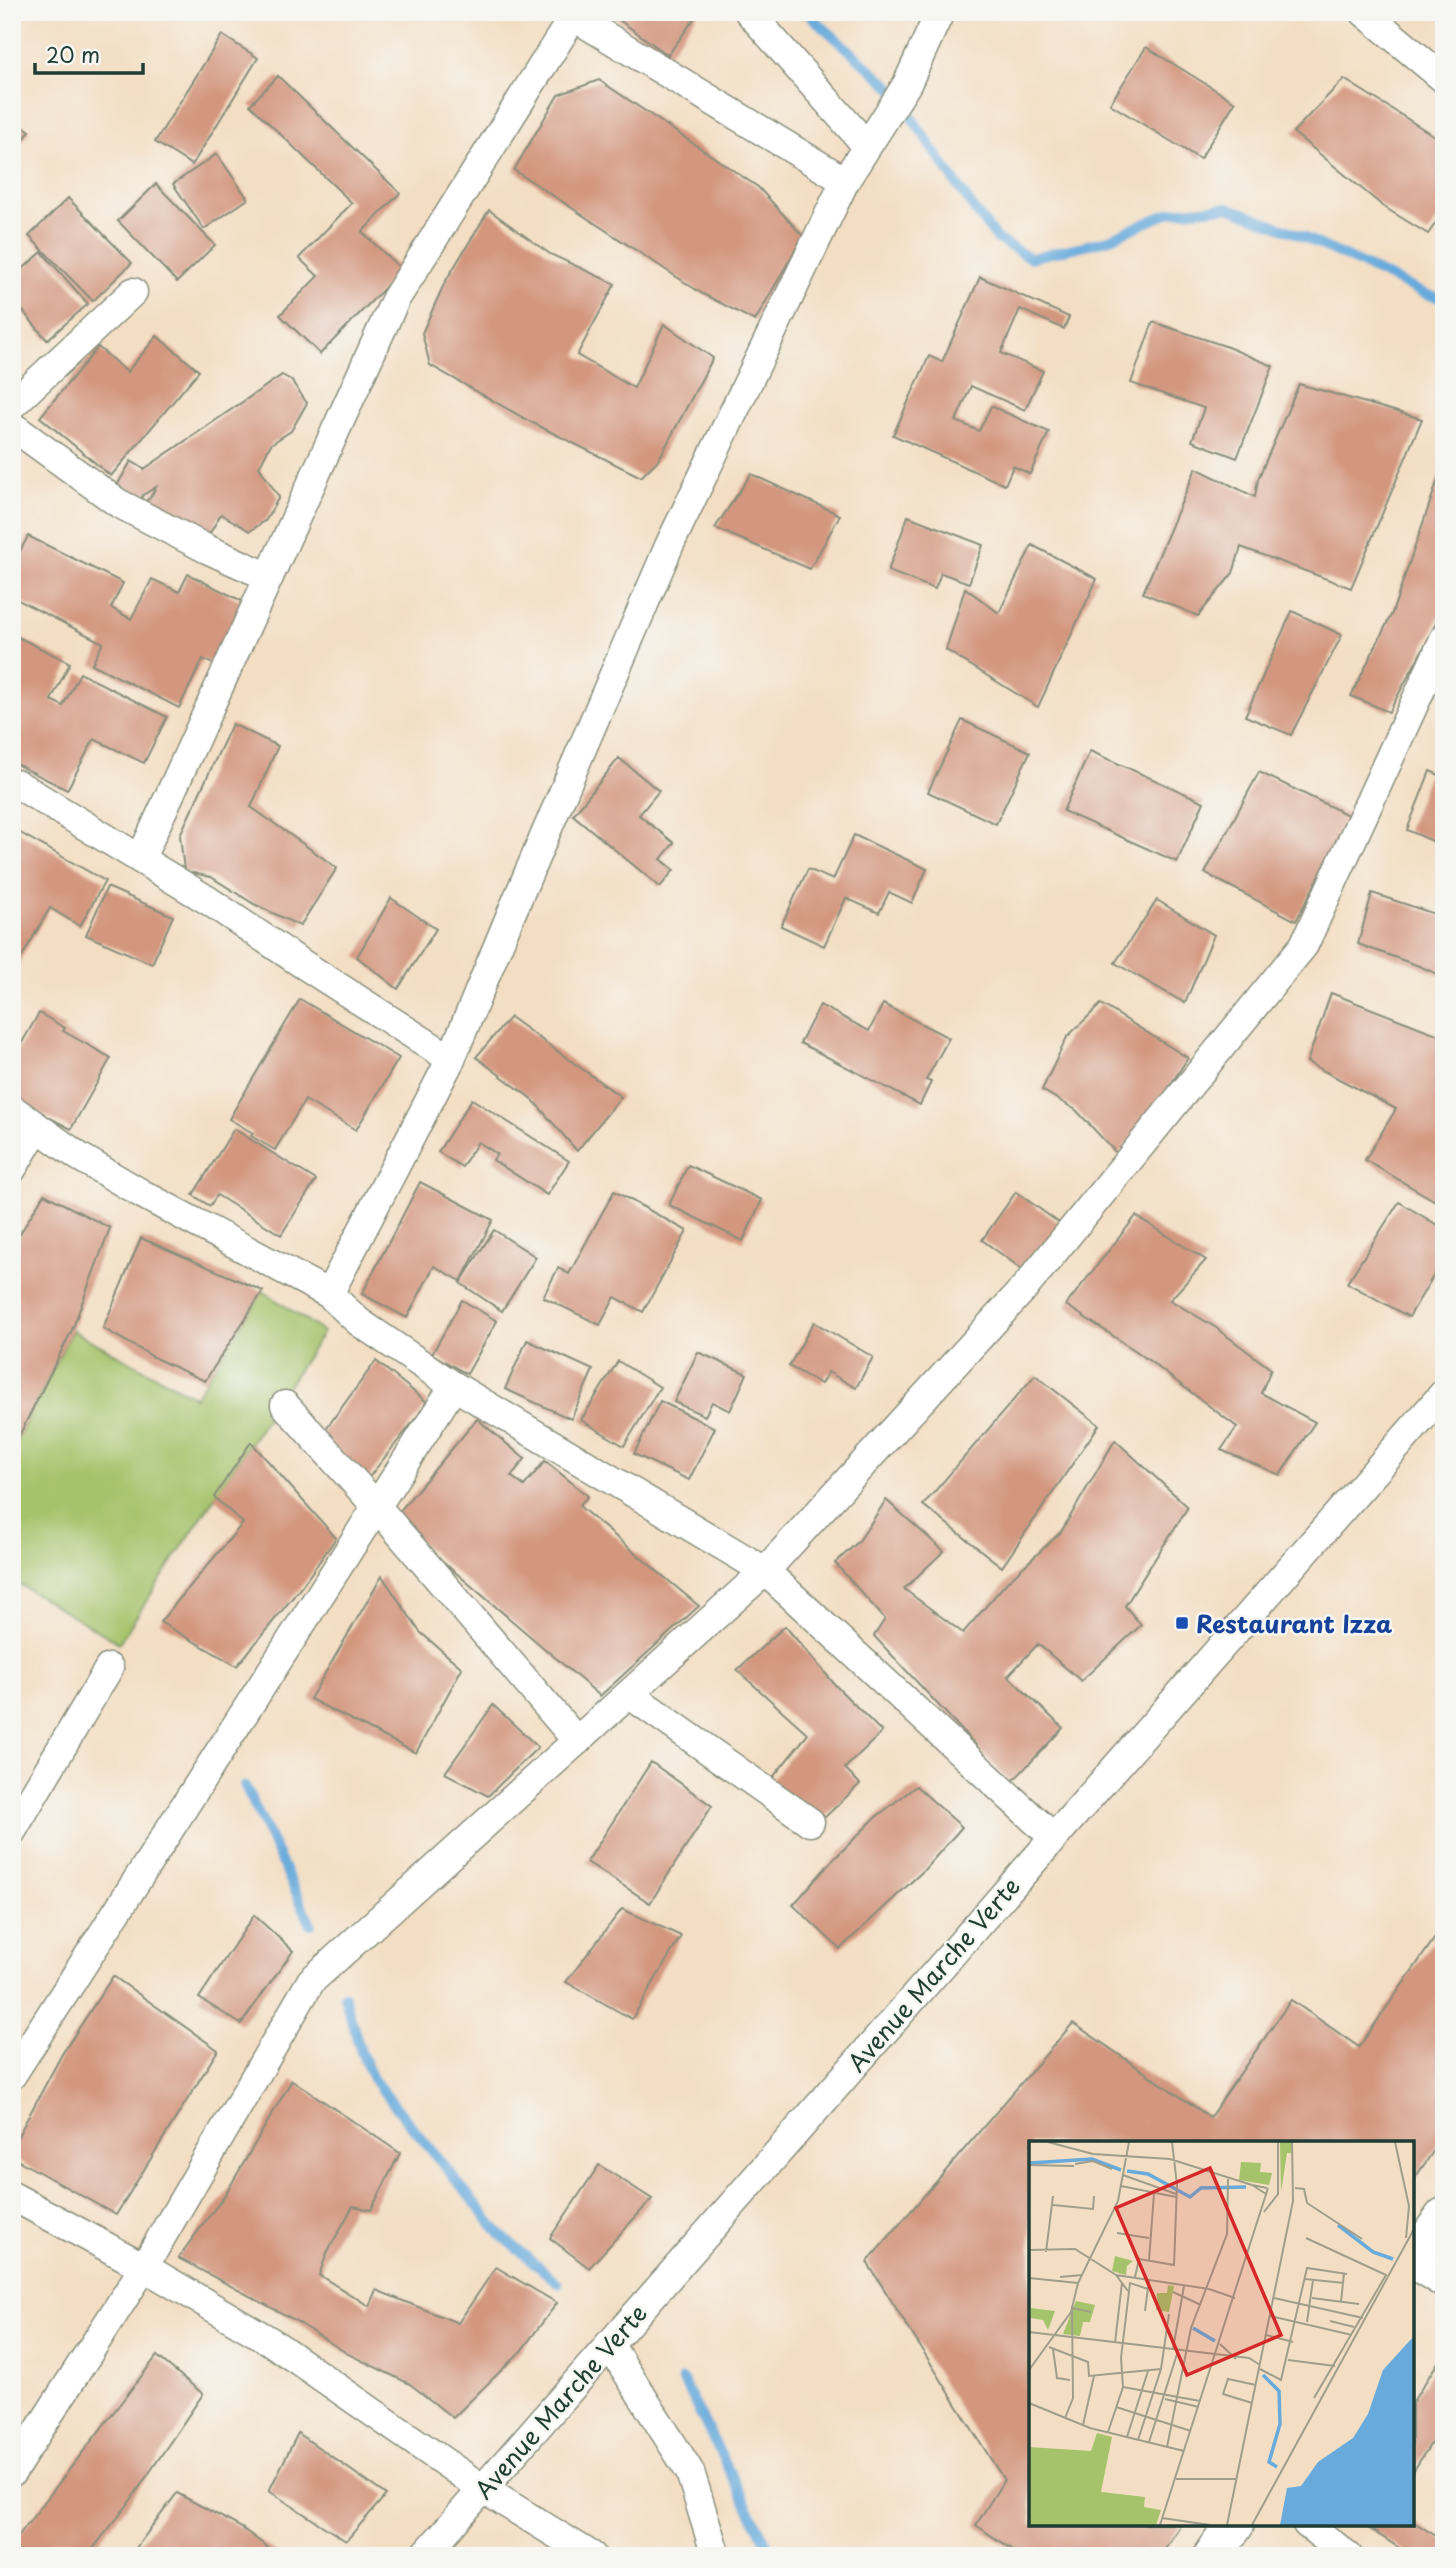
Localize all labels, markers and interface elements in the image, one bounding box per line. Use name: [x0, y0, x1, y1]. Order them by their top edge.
scale bar: [35, 32, 144, 76]
text: 20 m: [46, 38, 100, 70]
place label: Restaurant Izza: [1196, 1605, 1393, 1641]
marker: Restaurant Izza: [1174, 1615, 1190, 1631]
street label: Avenue Marche Verte: [838, 1869, 1028, 2079]
inset map: [1029, 2141, 1414, 2526]
street label: Avenue Marche Verte: [465, 2296, 655, 2506]

